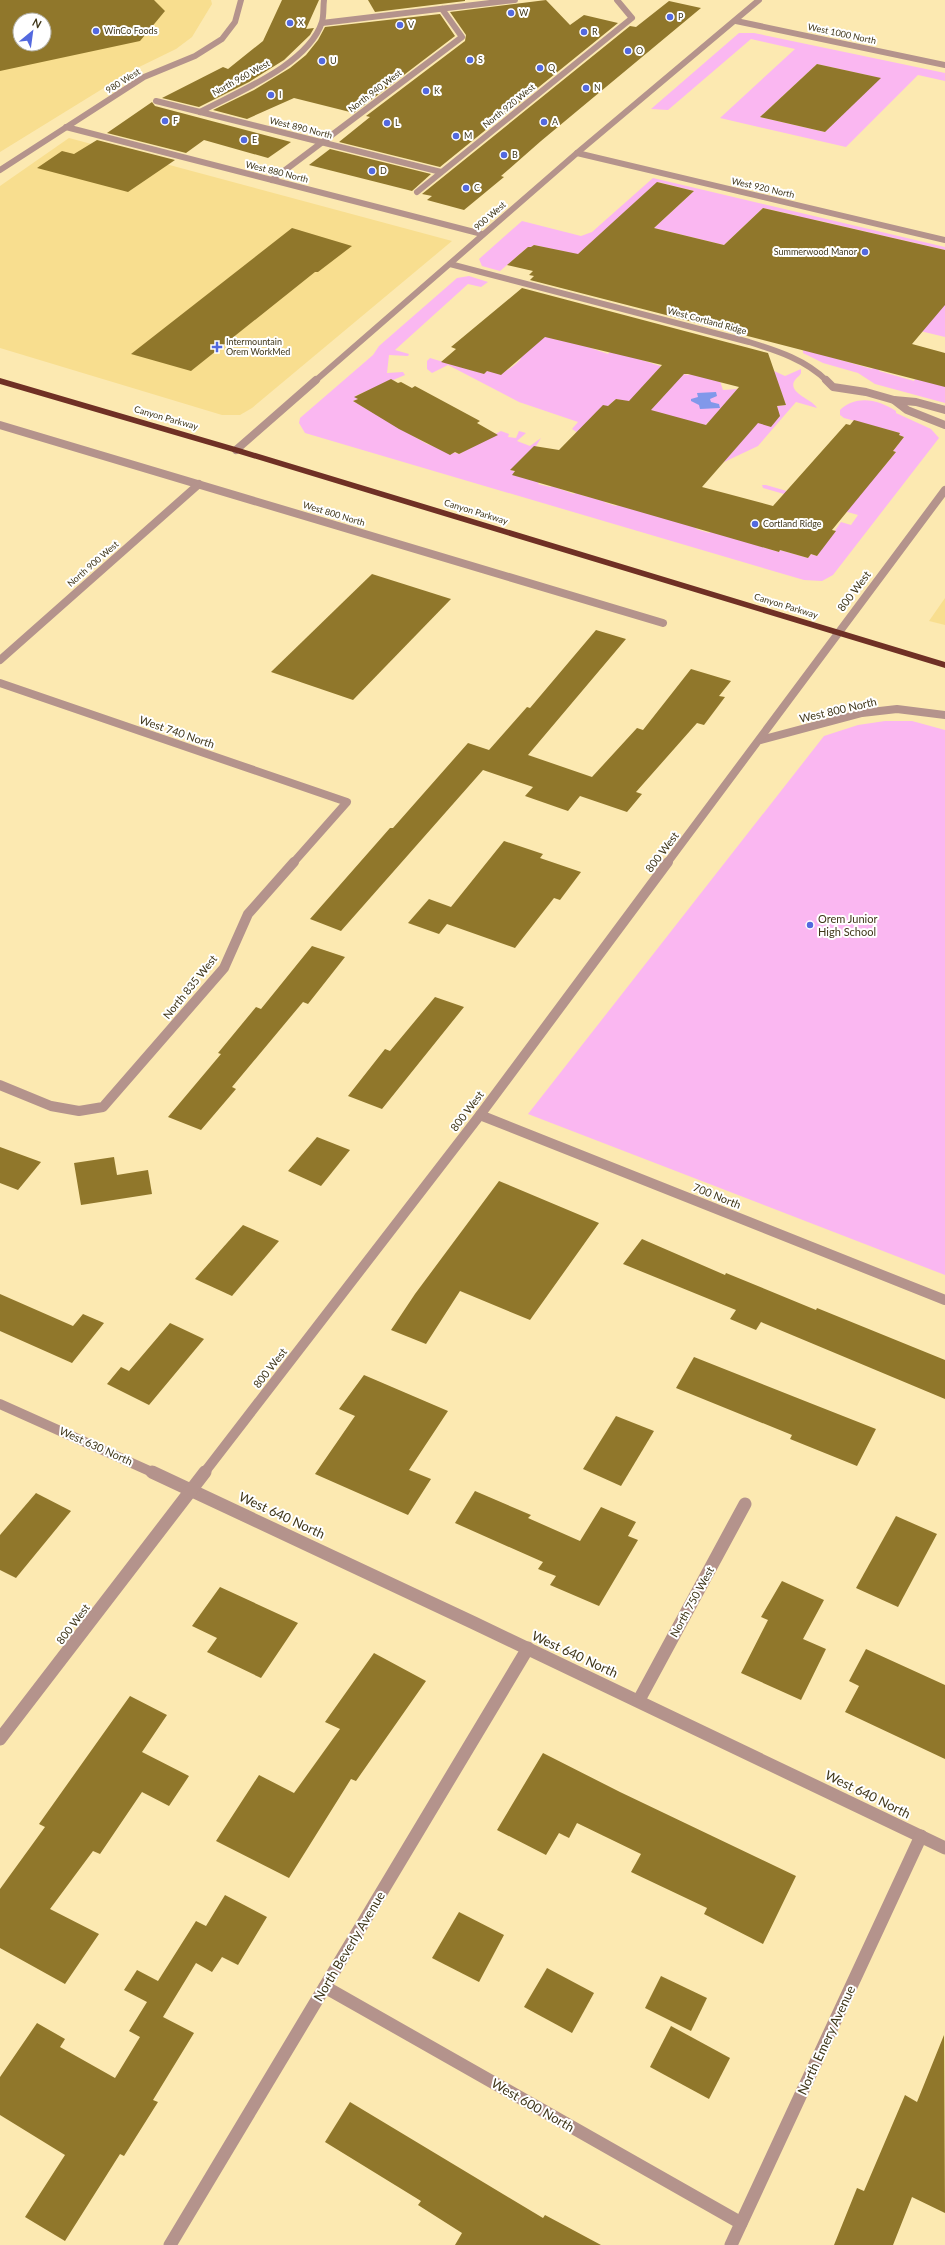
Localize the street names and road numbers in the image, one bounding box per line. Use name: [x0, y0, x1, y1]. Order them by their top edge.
street label: West 1000 North: [807, 21, 877, 46]
street label: North 960 West: [210, 57, 272, 98]
street label: 980 West: [103, 65, 143, 95]
street label: North 940 West: [346, 66, 404, 114]
street label: North 920 West: [480, 81, 538, 130]
street label: West 890 North: [269, 114, 334, 141]
street label: West 880 North: [245, 158, 310, 185]
street label: West 920 North: [731, 175, 796, 200]
street label: 900 West: [472, 198, 508, 232]
street label: West Cortland Ridge: [666, 305, 748, 336]
street label: Canyon Parkway: [133, 403, 200, 432]
street label: Canyon Parkway: [443, 497, 510, 527]
street label: West 800 North: [302, 499, 367, 528]
street label: North 900 West: [65, 538, 121, 589]
street label: 800 West: [834, 568, 873, 613]
street label: Canyon Parkway: [753, 591, 820, 621]
street label: West 800 North: [798, 694, 878, 725]
street label: West 740 North: [138, 713, 216, 750]
street label: 800 West: [642, 829, 681, 874]
street label: North 835 West: [160, 952, 219, 1021]
street label: 800 West: [447, 1088, 486, 1133]
street label: 700 North: [691, 1180, 743, 1211]
street label: 800 West: [250, 1345, 289, 1390]
street label: West 630 North: [58, 1424, 135, 1467]
street label: West 640 North: [237, 1488, 327, 1542]
street label: North 750 West: [667, 1564, 716, 1639]
street label: 800 West: [53, 1601, 92, 1646]
street label: West 640 North: [530, 1627, 620, 1681]
street label: West 640 North: [823, 1766, 913, 1822]
street label: North Beverly Avenue: [310, 1888, 388, 2004]
street label: North Emery Avenue: [794, 1983, 858, 2097]
street label: West 600 North: [489, 2075, 577, 2135]

